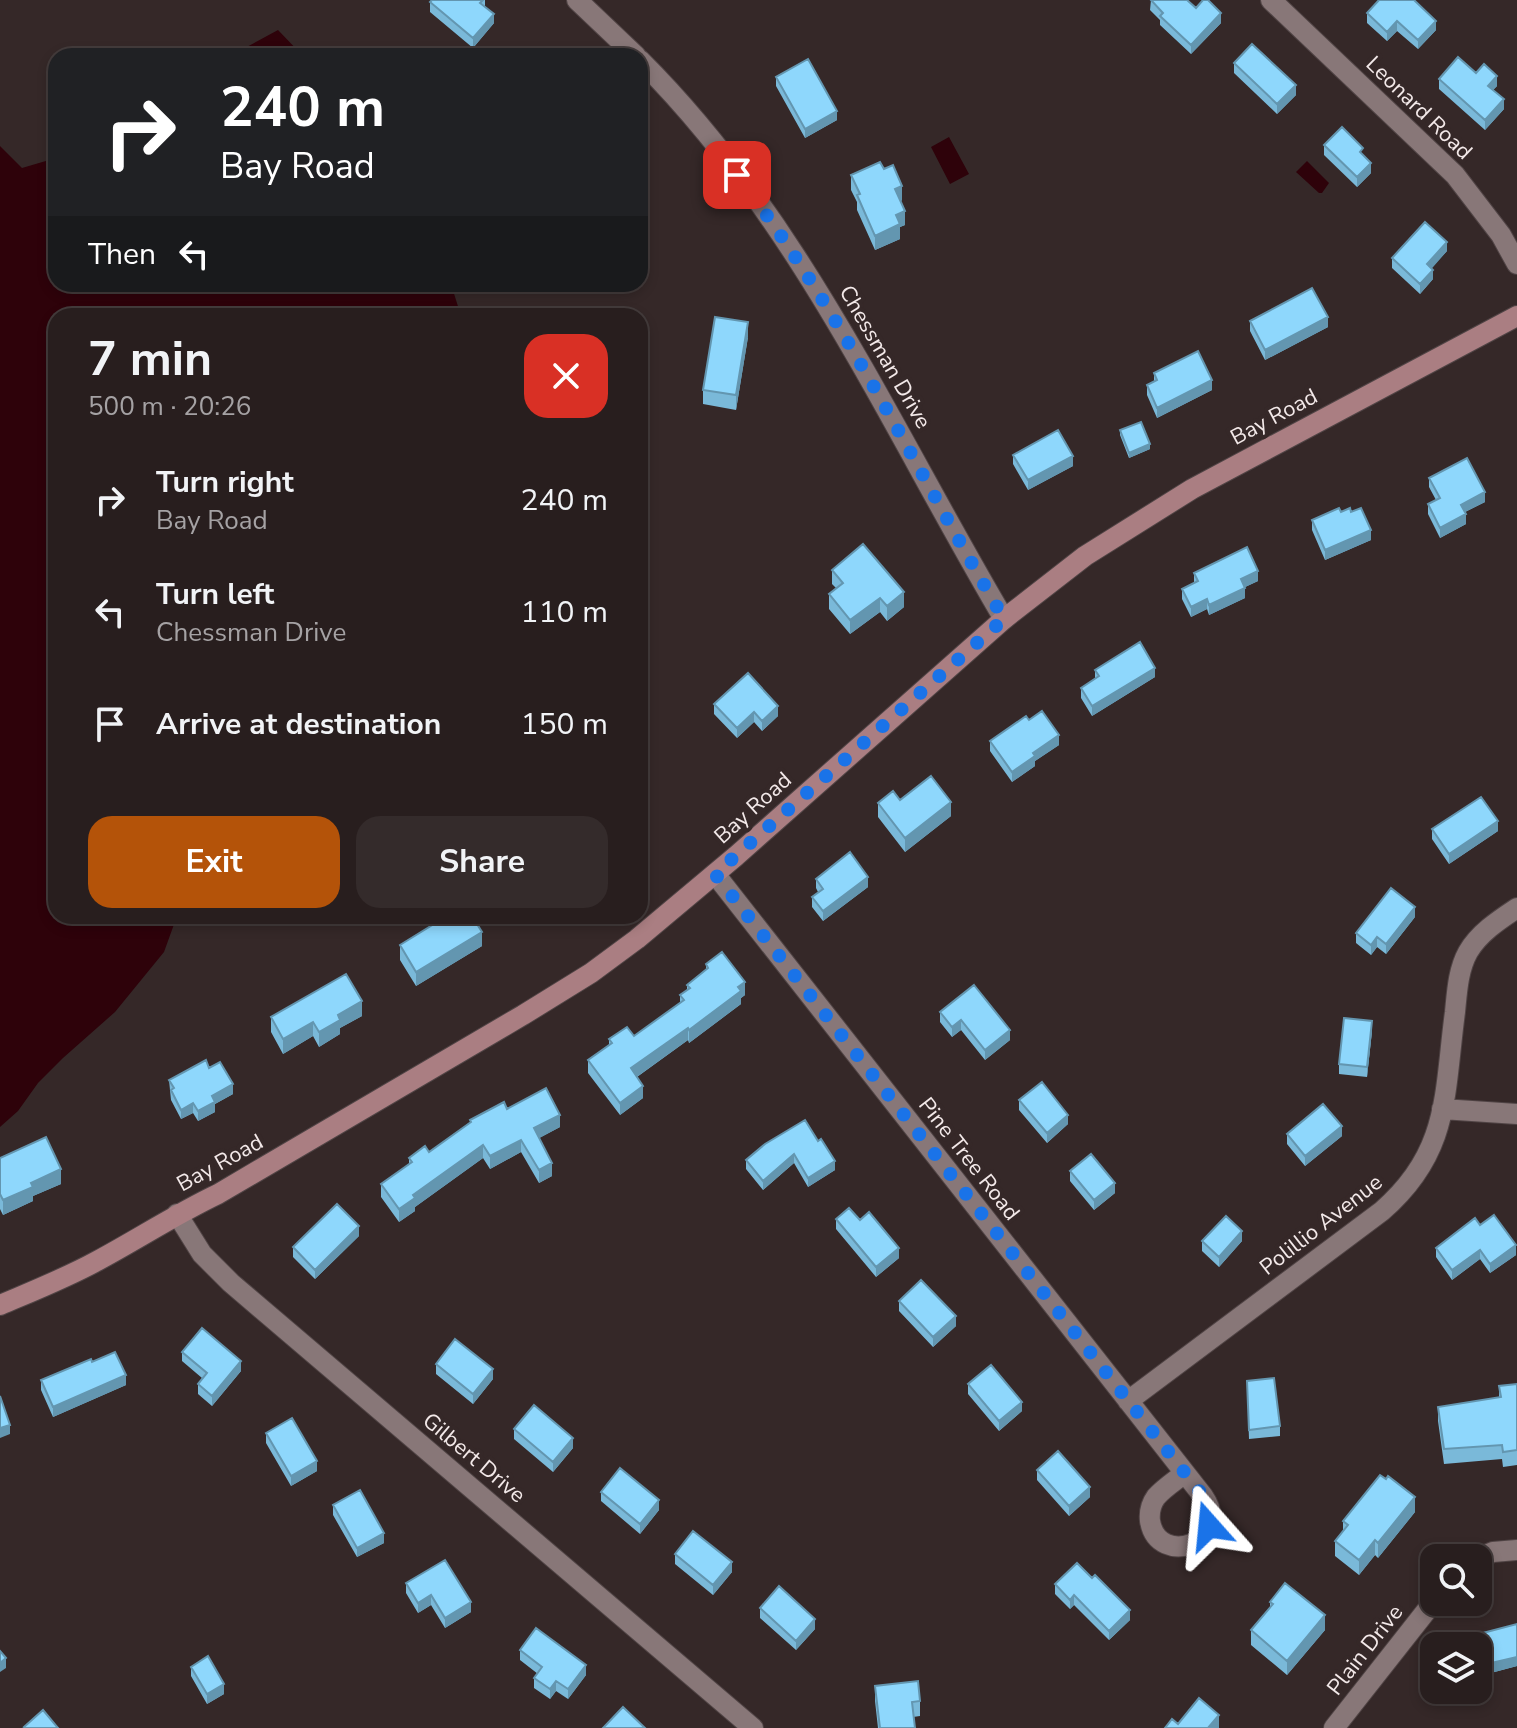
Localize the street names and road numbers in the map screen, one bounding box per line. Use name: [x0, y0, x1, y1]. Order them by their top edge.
street label: Leonard Road: [1359, 50, 1479, 166]
street label: Chessman Drive: [832, 280, 938, 434]
street label: Bay Road: [1225, 382, 1323, 452]
street label: Bay Road: [708, 765, 798, 851]
street label: Pine Tree Road: [911, 1091, 1027, 1227]
street label: Bay Road: [171, 1127, 269, 1199]
street label: Polillio Avenue: [1253, 1168, 1389, 1282]
street label: Gilbert Drive: [416, 1406, 532, 1510]
street label: Plain Drive: [1320, 1598, 1410, 1702]

